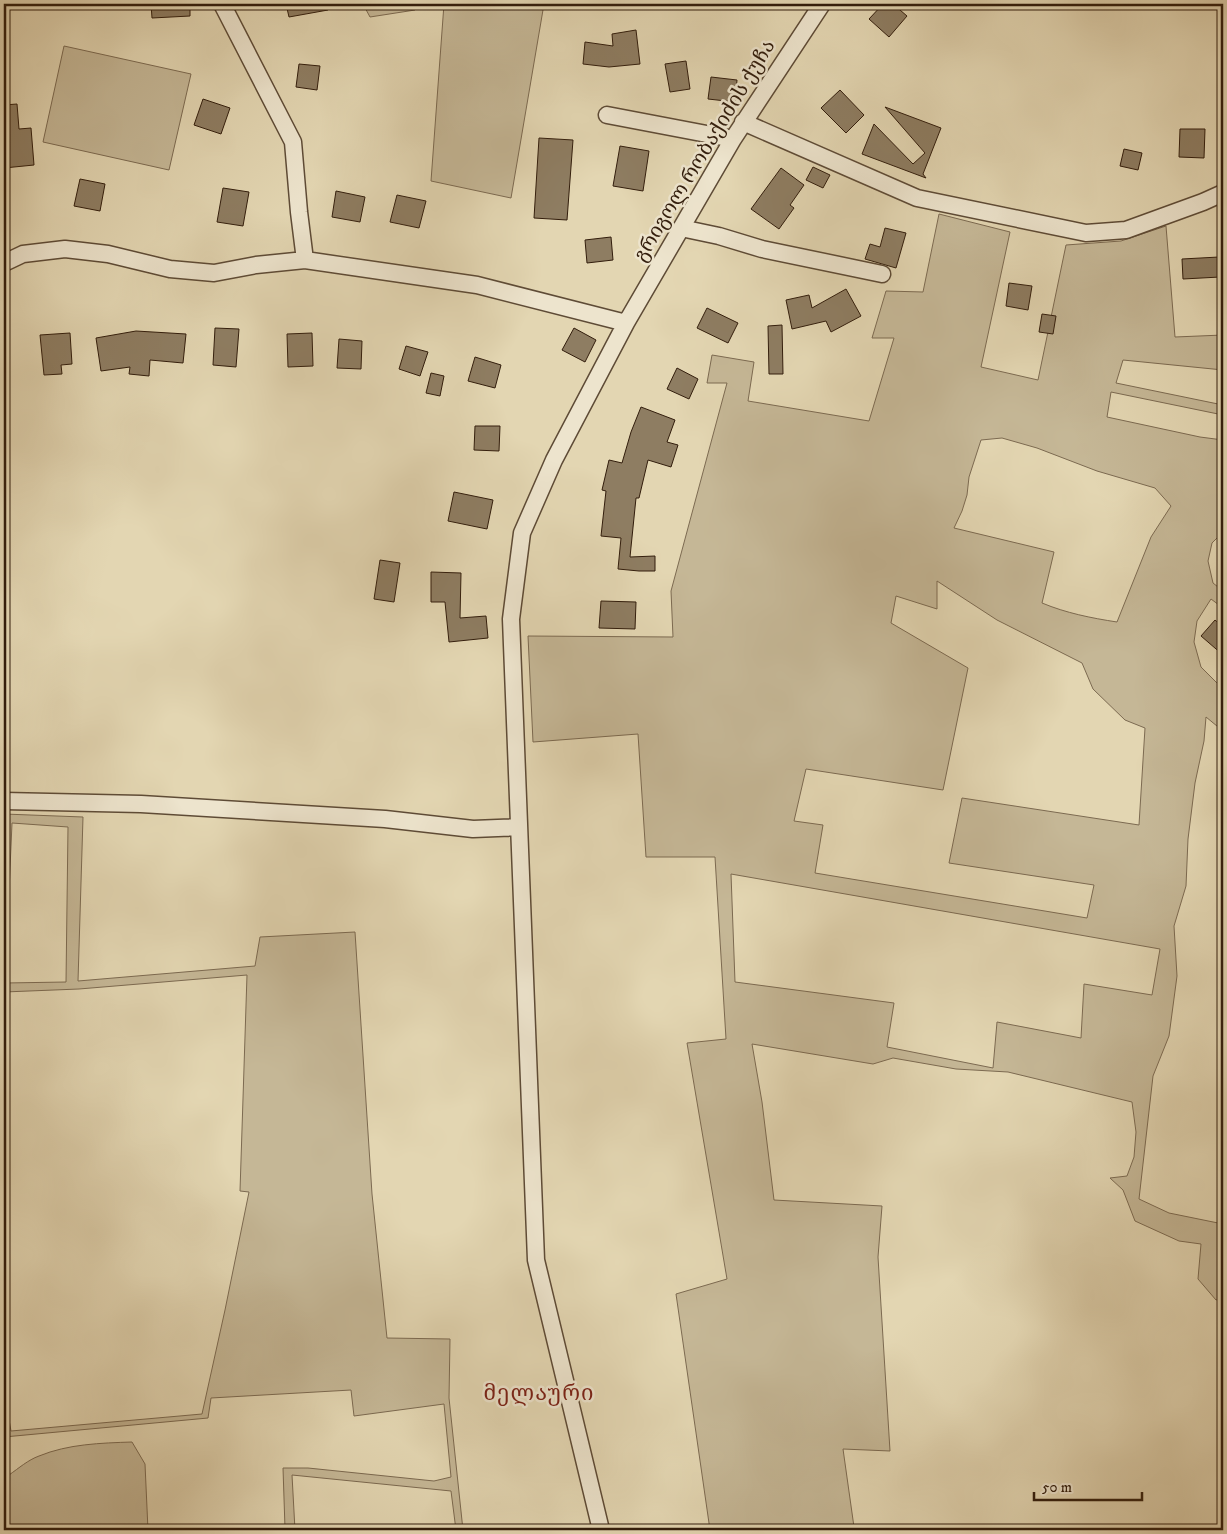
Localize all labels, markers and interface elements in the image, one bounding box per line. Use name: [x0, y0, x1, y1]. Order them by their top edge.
street label: გრიგოლ რობაქიძის ქუჩა: [629, 35, 781, 267]
district label: მელაური: [483, 1380, 595, 1407]
scale bar: [1034, 1469, 1142, 1501]
text: 50 m: [1042, 1478, 1072, 1497]

